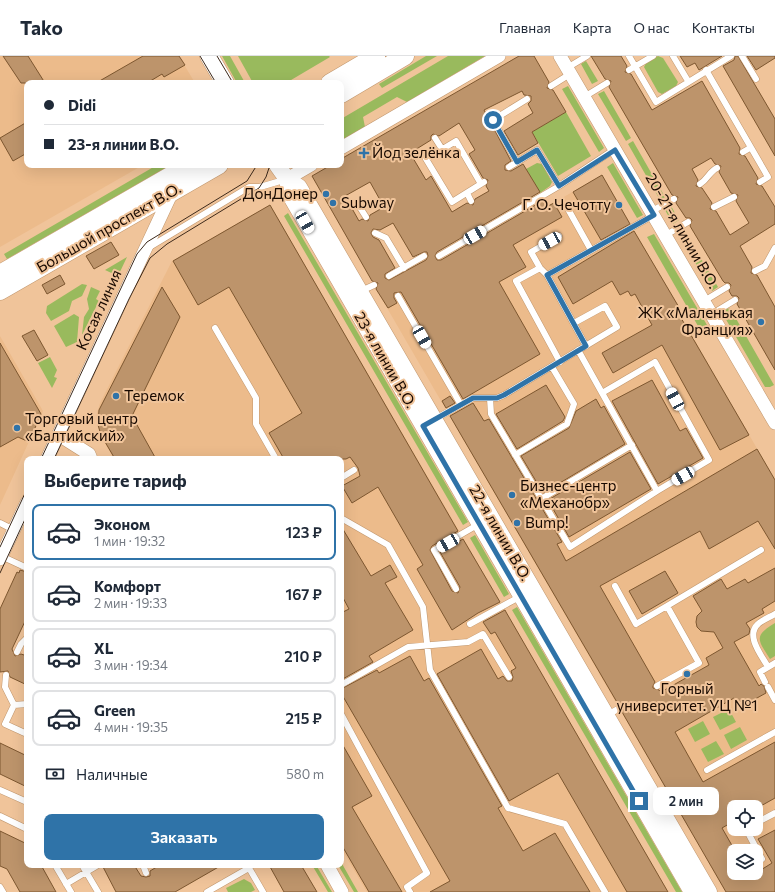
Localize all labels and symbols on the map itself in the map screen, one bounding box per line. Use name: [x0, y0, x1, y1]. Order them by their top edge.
route start: [484, 111, 502, 129]
place label: Йод зелёнка: [372, 143, 460, 161]
marker: Йод зелёнка: [359, 148, 369, 158]
street label: 20-21-я линии В.О.: [642, 170, 723, 291]
street label: Большой проспект В.О.: [33, 178, 184, 276]
place label: ДонДонер: [243, 184, 318, 202]
marker: ДонДонер: [321, 189, 331, 199]
place label: Subway: [341, 193, 394, 211]
place label: Г. О. Чечотту: [522, 195, 611, 213]
marker: Subway: [328, 198, 338, 208]
marker: Г. О. Чечотту: [614, 200, 624, 210]
car: [294, 209, 316, 235]
car: [462, 224, 488, 246]
car: [537, 230, 563, 252]
street label: Косая линия: [72, 266, 125, 353]
place label: ЖК «Маленькая Франция»: [638, 303, 753, 338]
street label: 23-я линии В.О.: [351, 308, 421, 411]
marker: ЖК «Маленькая Франция»: [756, 317, 766, 327]
car: [411, 324, 433, 350]
place label: Теремок: [124, 386, 185, 404]
car: [664, 386, 686, 412]
marker: Теремок: [111, 391, 121, 401]
place label: Торговый центр «Балтийский»: [25, 409, 138, 444]
marker: Торговый центр «Балтийский»: [12, 423, 22, 433]
car: [670, 465, 696, 487]
place label: Бизнес-центр «Механобр»: [520, 476, 616, 511]
street label: 22-я линии В.О.: [466, 481, 536, 584]
marker: Бизнес-центр «Механобр»: [507, 490, 517, 500]
place label: Bump!: [525, 513, 569, 531]
marker: Bump!: [512, 518, 522, 528]
car: [435, 532, 461, 554]
marker: Горный университет. УЦ №1: [682, 669, 692, 679]
place label: Горный университет. УЦ №1: [616, 679, 758, 714]
callout: 2 мин: [653, 787, 719, 815]
route end: [630, 792, 648, 810]

